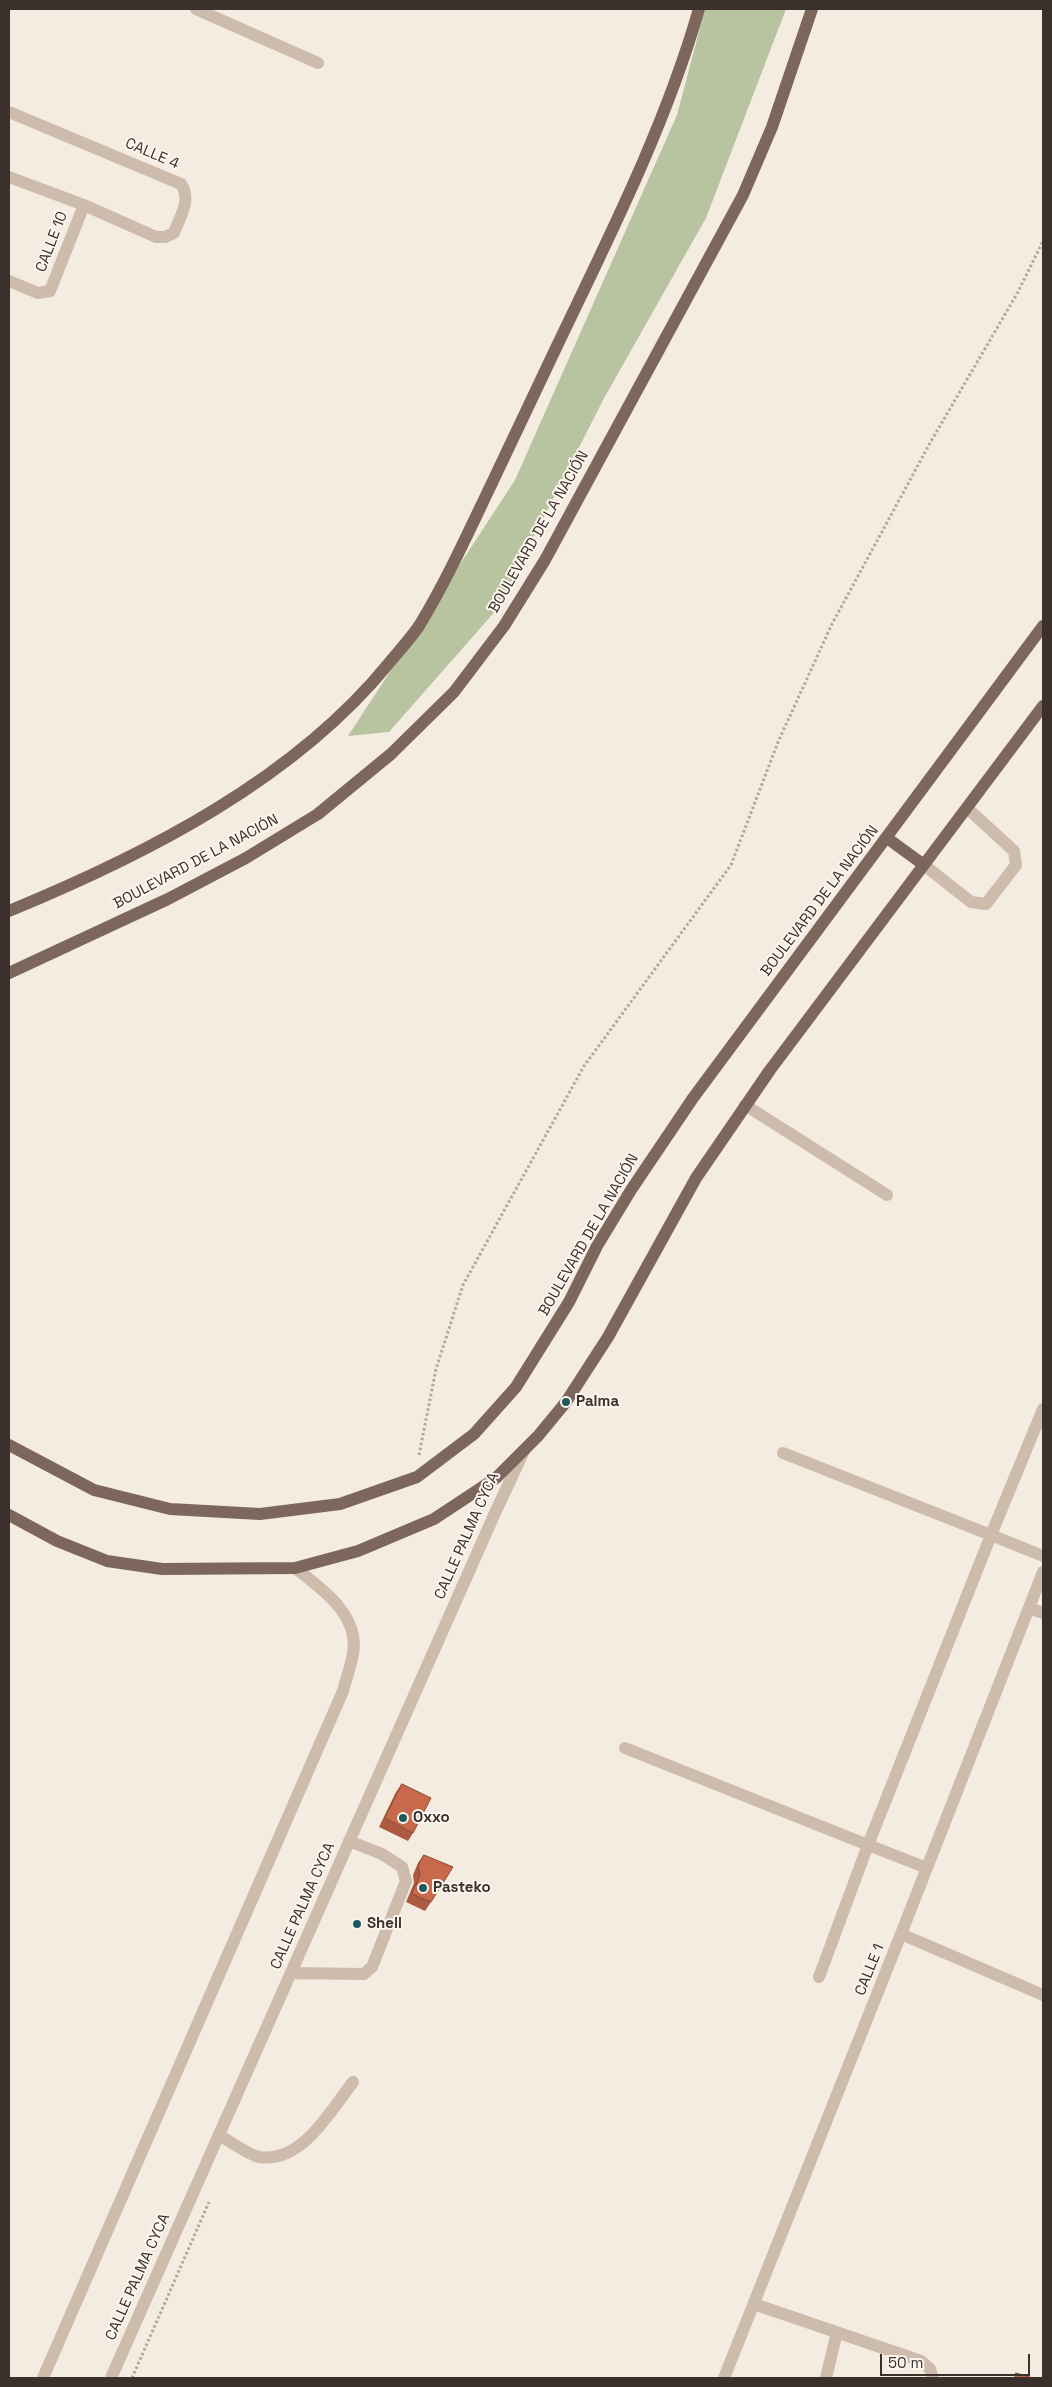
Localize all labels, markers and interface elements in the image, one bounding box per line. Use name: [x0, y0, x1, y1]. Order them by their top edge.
street label: CALLE 4: [122, 135, 182, 173]
street label: CALLE 10: [32, 209, 72, 275]
street label: BOULEVARD DE LA NACIÓN: [485, 448, 593, 616]
street label: BOULEVARD DE LA NACIÓN: [111, 811, 281, 913]
street label: BOULEVARD DE LA NACIÓN: [757, 822, 883, 980]
street label: BOULEVARD DE LA NACIÓN: [535, 1151, 643, 1319]
place label: Palma: [576, 1393, 619, 1411]
marker: Palma: [560, 1396, 572, 1408]
street label: CALLE PALMA CYCA: [431, 1470, 503, 1602]
place label: Oxxo: [413, 1809, 450, 1827]
marker: Oxxo: [397, 1812, 409, 1824]
street label: CALLE PALMA CYCA: [267, 1840, 339, 1972]
place label: Pasteko: [433, 1879, 491, 1897]
marker: Pasteko: [417, 1882, 429, 1894]
place label: Shell: [367, 1915, 402, 1933]
marker: Shell: [351, 1918, 363, 1930]
street label: CALLE 1: [852, 1942, 888, 1998]
street label: CALLE PALMA CYCA: [102, 2211, 174, 2343]
scale bar: [882, 2344, 1032, 2376]
text: 50 m: [888, 2353, 923, 2372]

